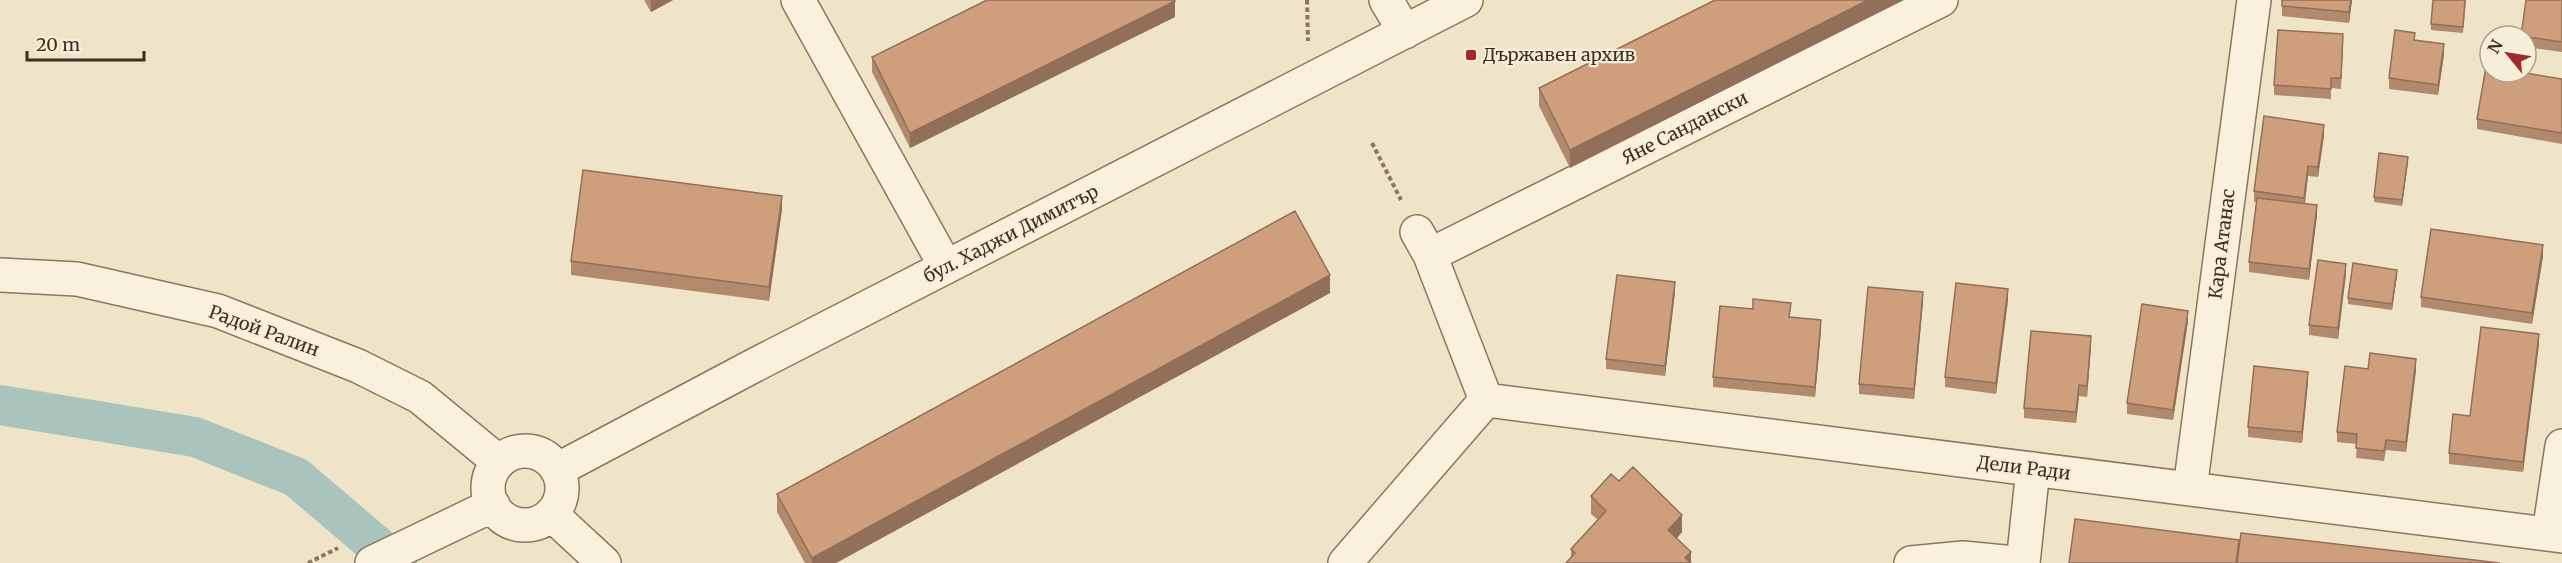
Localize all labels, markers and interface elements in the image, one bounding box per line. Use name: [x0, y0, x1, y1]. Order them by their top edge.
scale bar: [27, 24, 144, 62]
north arrow: [2478, 24, 2538, 84]
text: 20 m: [36, 33, 80, 56]
text: N: [2483, 36, 2507, 57]
place label: Държавен архив: [1483, 43, 1636, 66]
marker: Държавен архив: [1464, 48, 1478, 62]
street label: Яне Сандански: [1618, 86, 1752, 169]
street label: бул. Хаджи Димитър: [920, 179, 1102, 288]
street label: Кара Атанас: [2203, 188, 2240, 300]
street label: Радой Ралин: [206, 300, 323, 361]
street label: Дели Ради: [1976, 450, 2072, 485]

